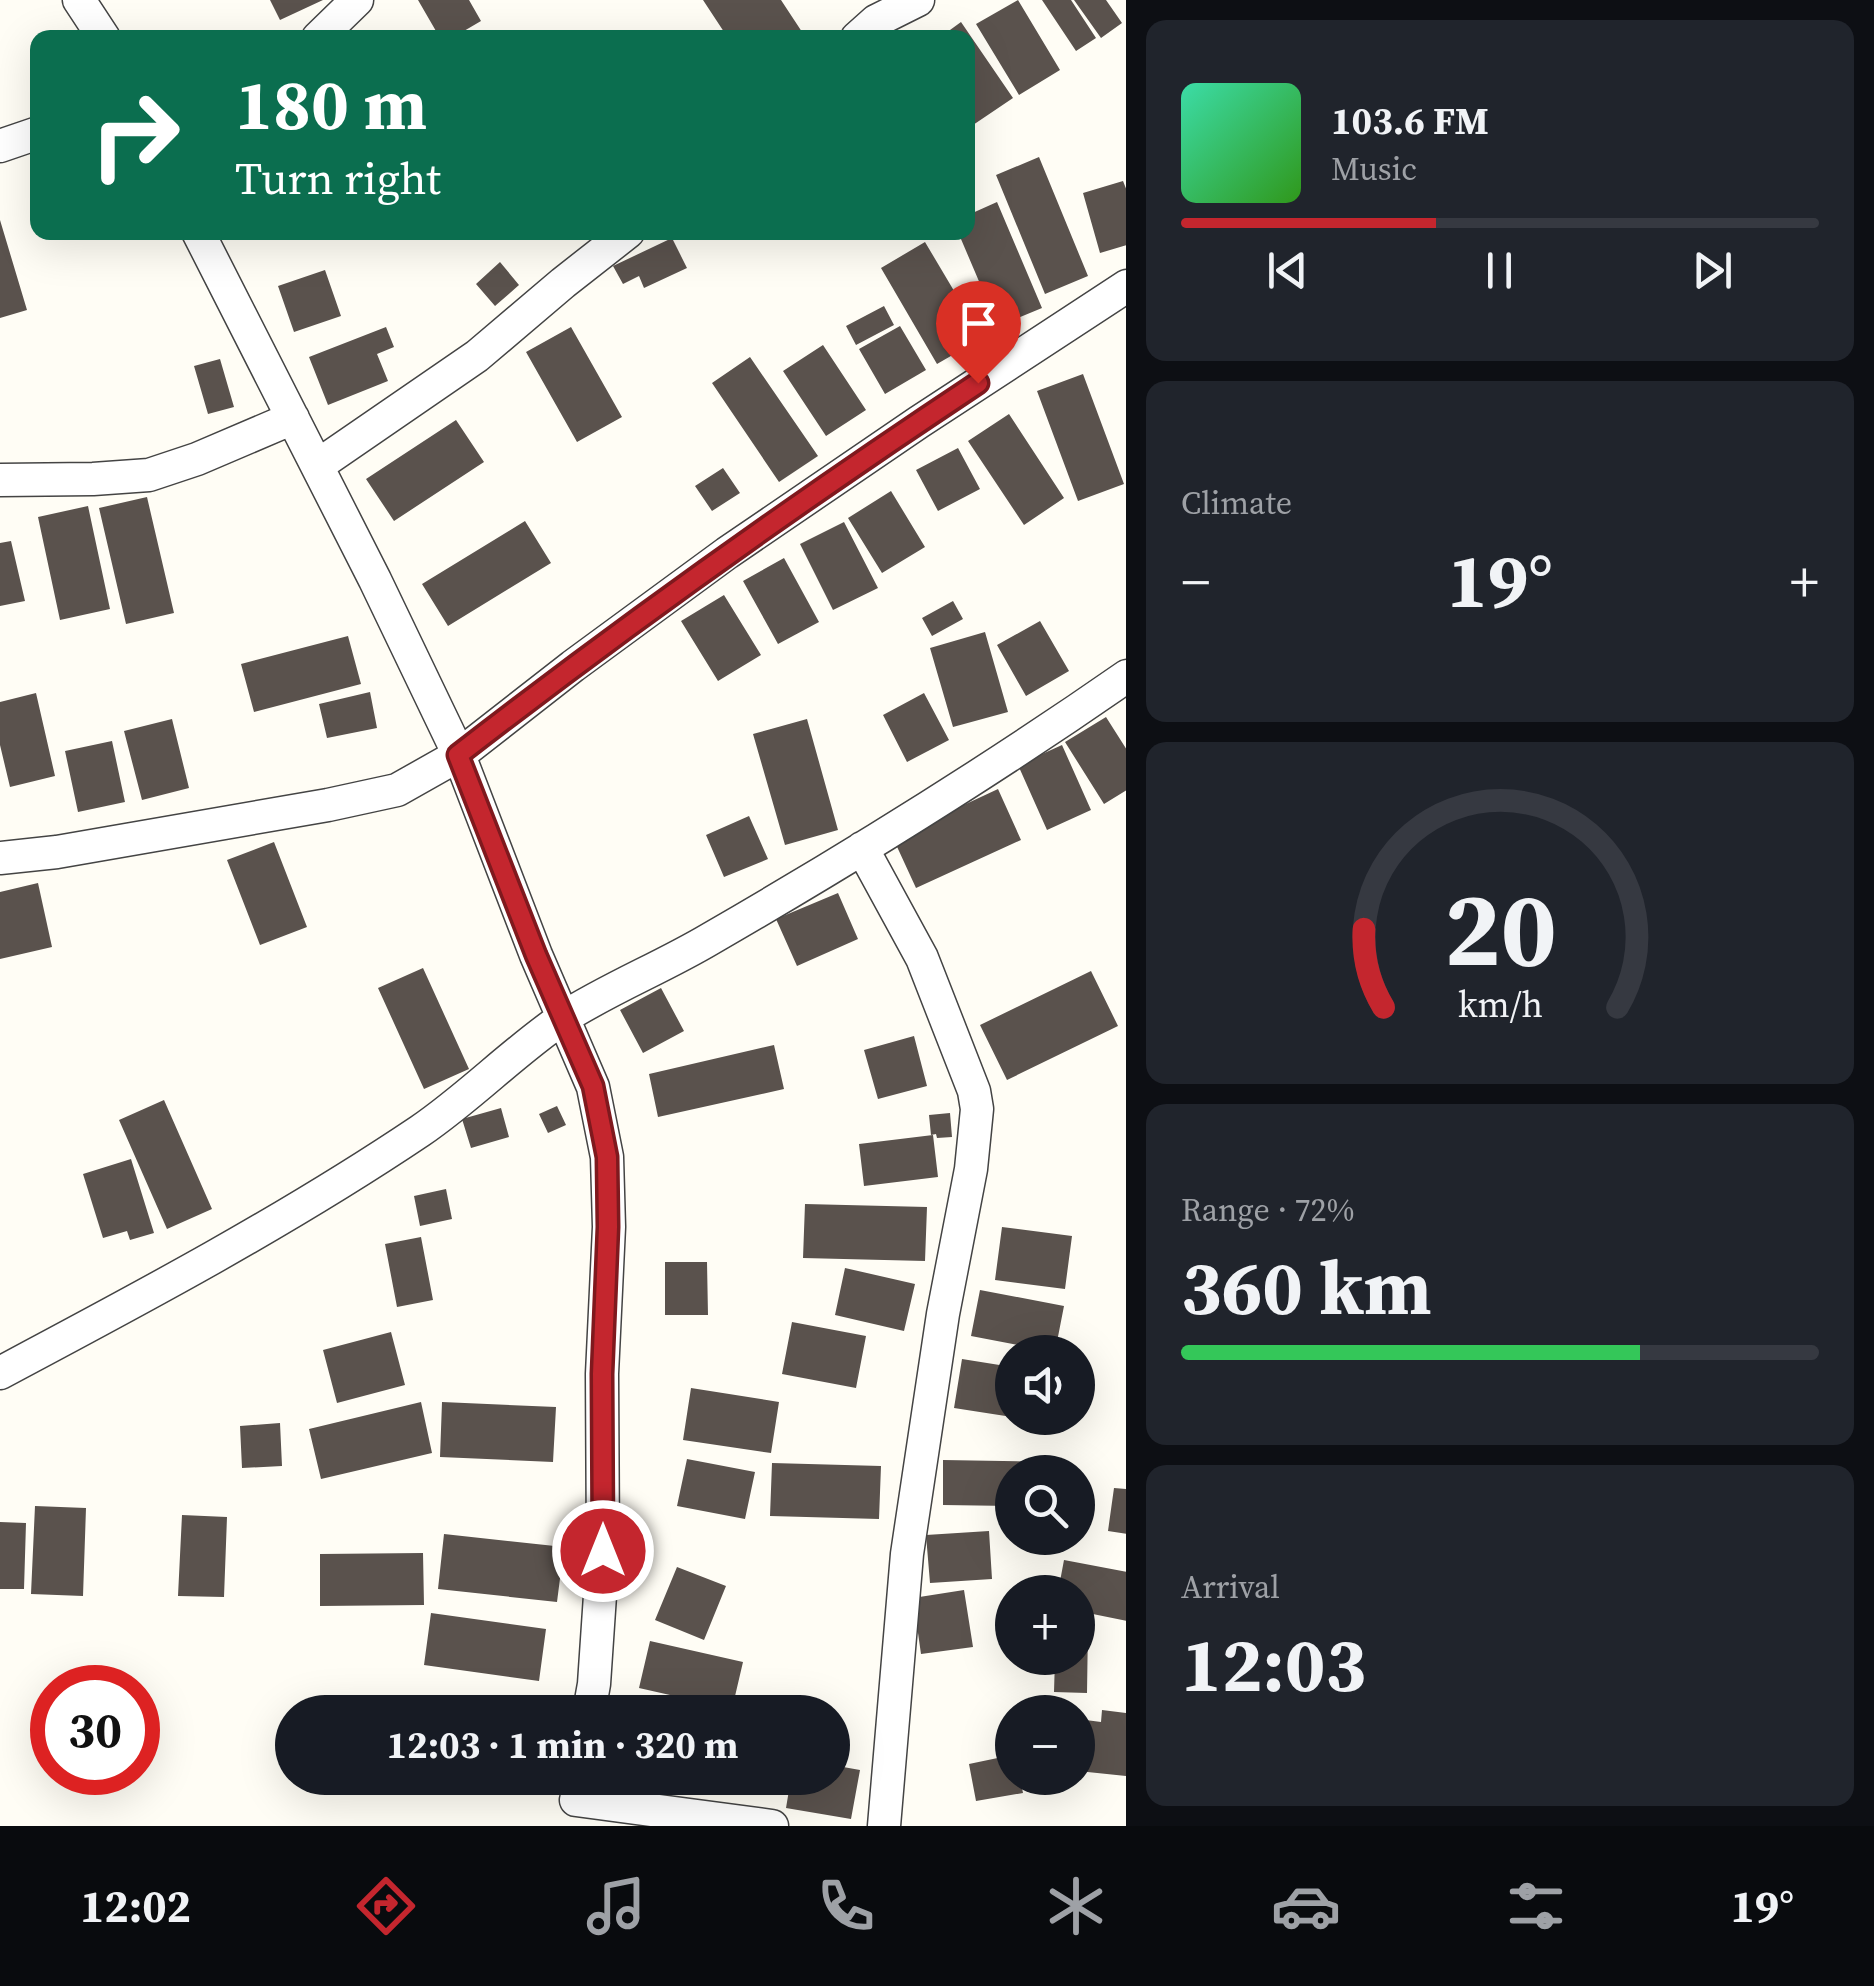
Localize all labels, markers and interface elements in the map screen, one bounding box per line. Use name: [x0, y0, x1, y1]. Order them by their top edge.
text: 180 m: [235, 56, 427, 152]
icon: right: [70, 70, 200, 200]
text: 103.6 FM: [1331, 95, 1489, 147]
text: Turn right: [235, 147, 441, 209]
text: Music: [1331, 147, 1417, 191]
icon: previous: [1260, 243, 1315, 298]
icon: pause: [1472, 243, 1527, 298]
icon: next: [1685, 243, 1740, 298]
pin: [936, 281, 1021, 384]
icon: arrive: [951, 296, 1006, 351]
text: Climate: [1181, 481, 1292, 525]
text: 19°: [1447, 529, 1553, 632]
text: −: [1181, 544, 1210, 619]
text: +: [1790, 544, 1819, 619]
text: 20: [1444, 857, 1556, 1000]
text: km/h: [1457, 980, 1543, 1029]
text: Range · 72%: [1181, 1188, 1355, 1232]
text: 360 km: [1181, 1236, 1432, 1339]
map controls: [995, 1335, 1095, 1795]
button: sound: [995, 1335, 1095, 1435]
button: search: [995, 1455, 1095, 1555]
position arrow: [551, 1499, 655, 1603]
text: Arrival: [1181, 1565, 1280, 1609]
button: +: [995, 1575, 1095, 1675]
text: 12:03: [1181, 1613, 1366, 1716]
speed limit sign: 30: [30, 1665, 160, 1795]
button: −: [995, 1695, 1095, 1795]
text: 12:03 · 1 min · 320 m: [386, 1719, 739, 1771]
icon: directions: [351, 1871, 421, 1941]
icon: music: [581, 1871, 651, 1941]
icon: phone: [811, 1871, 881, 1941]
icon: climate: [1041, 1871, 1111, 1941]
icon: car: [1271, 1871, 1341, 1941]
icon: filters: [1501, 1871, 1571, 1941]
text: 12:02: [80, 1875, 191, 1937]
text: 19°: [1730, 1875, 1794, 1937]

